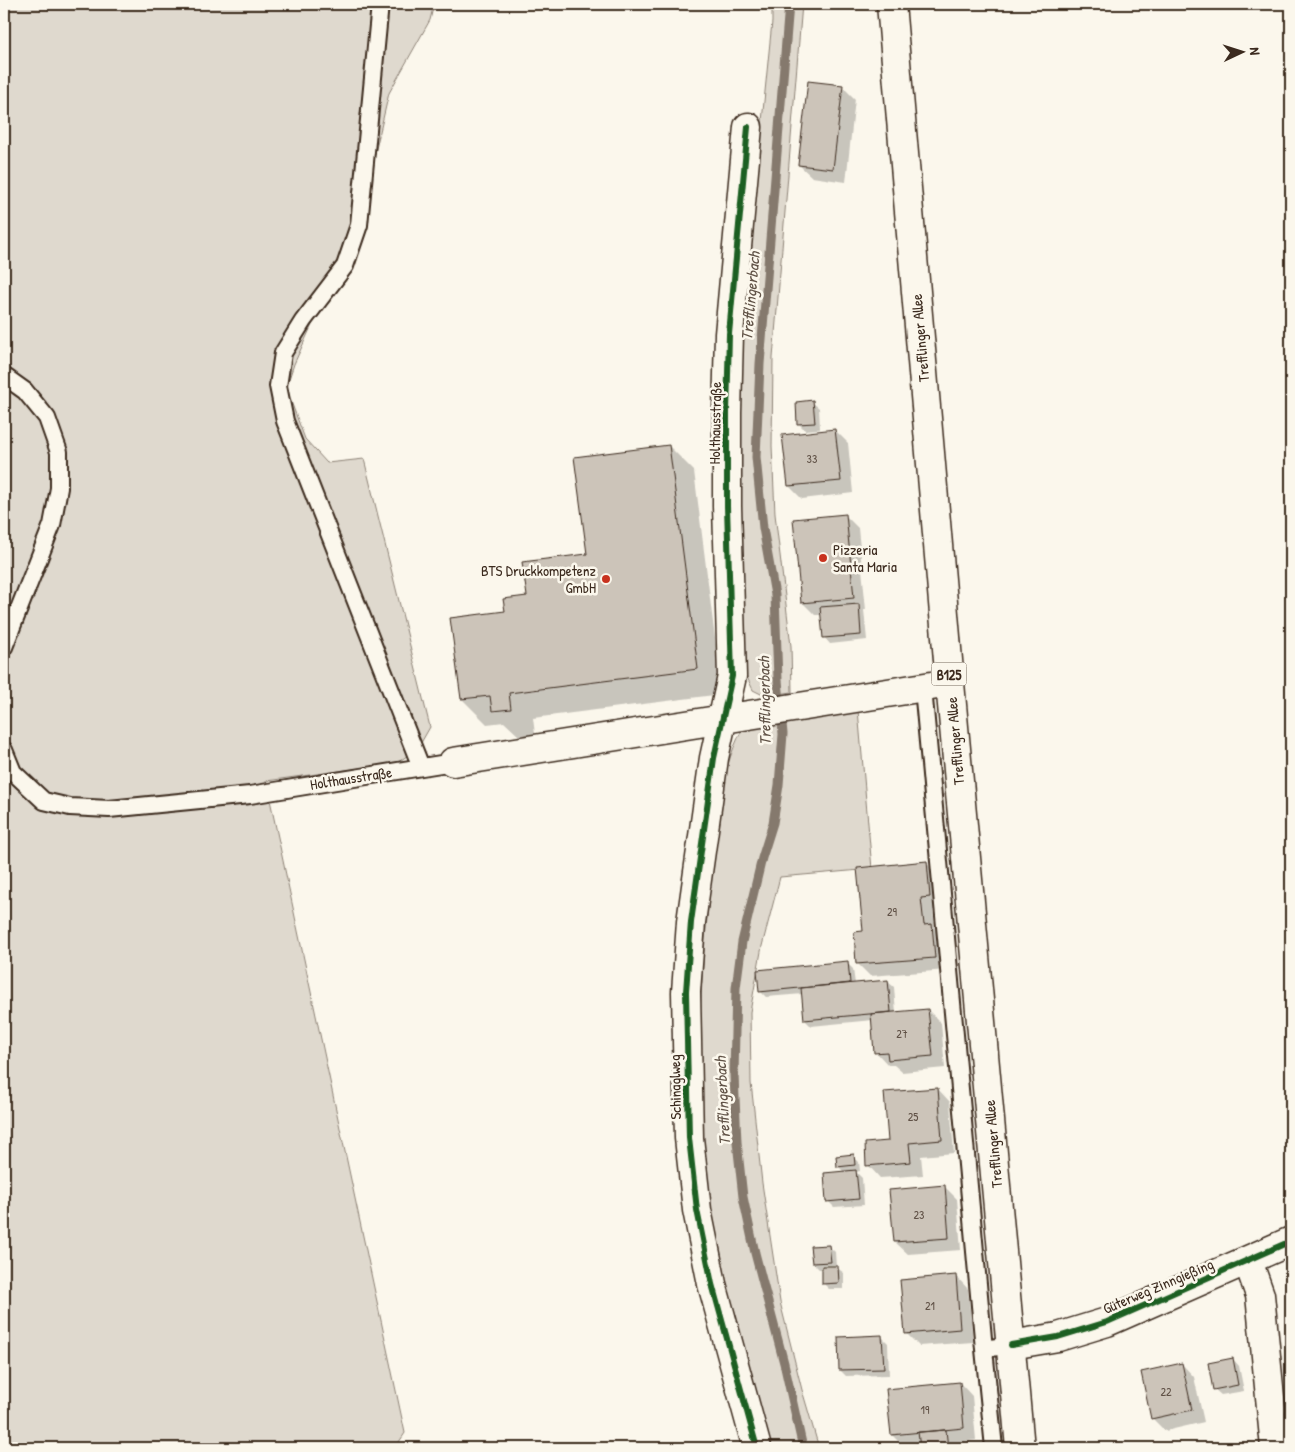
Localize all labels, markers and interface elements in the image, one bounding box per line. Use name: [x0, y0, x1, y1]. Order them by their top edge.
north arrow: [1218, 28, 1268, 78]
text: N: [1246, 47, 1265, 56]
water label: Trefflingerbach: [735, 249, 765, 341]
street label: Trefflinger Allee: [906, 293, 934, 383]
street label: Holthausstraße: [704, 381, 726, 465]
house number: 33: [807, 450, 817, 467]
place label: Pizzeria Santa Maria: [833, 539, 897, 577]
marker: Pizzeria Santa Maria: [817, 552, 829, 564]
place label: BTS Druckkompetenz GmbH: [481, 560, 597, 598]
marker: BTS Druckkompetenz GmbH: [600, 573, 612, 585]
water label: Trefflingerbach: [752, 655, 776, 746]
road number: B125: [932, 662, 966, 686]
street label: Trefflinger Allee: [941, 696, 969, 786]
street label: Holthausstraße: [309, 761, 393, 795]
house number: 29: [887, 903, 898, 920]
house number: 27: [896, 1025, 908, 1042]
street label: Schinaglweg: [664, 1054, 686, 1120]
water label: Trefflingerbach: [709, 1055, 735, 1146]
street label: Trefflinger Allee: [979, 1099, 1007, 1189]
house number: 25: [908, 1108, 918, 1125]
house number: 23: [914, 1206, 925, 1223]
street label: Güterweg Zinngießing: [1099, 1253, 1217, 1319]
house number: 21: [925, 1297, 935, 1314]
house number: 22: [1160, 1383, 1172, 1400]
house number: 19: [921, 1401, 930, 1418]

